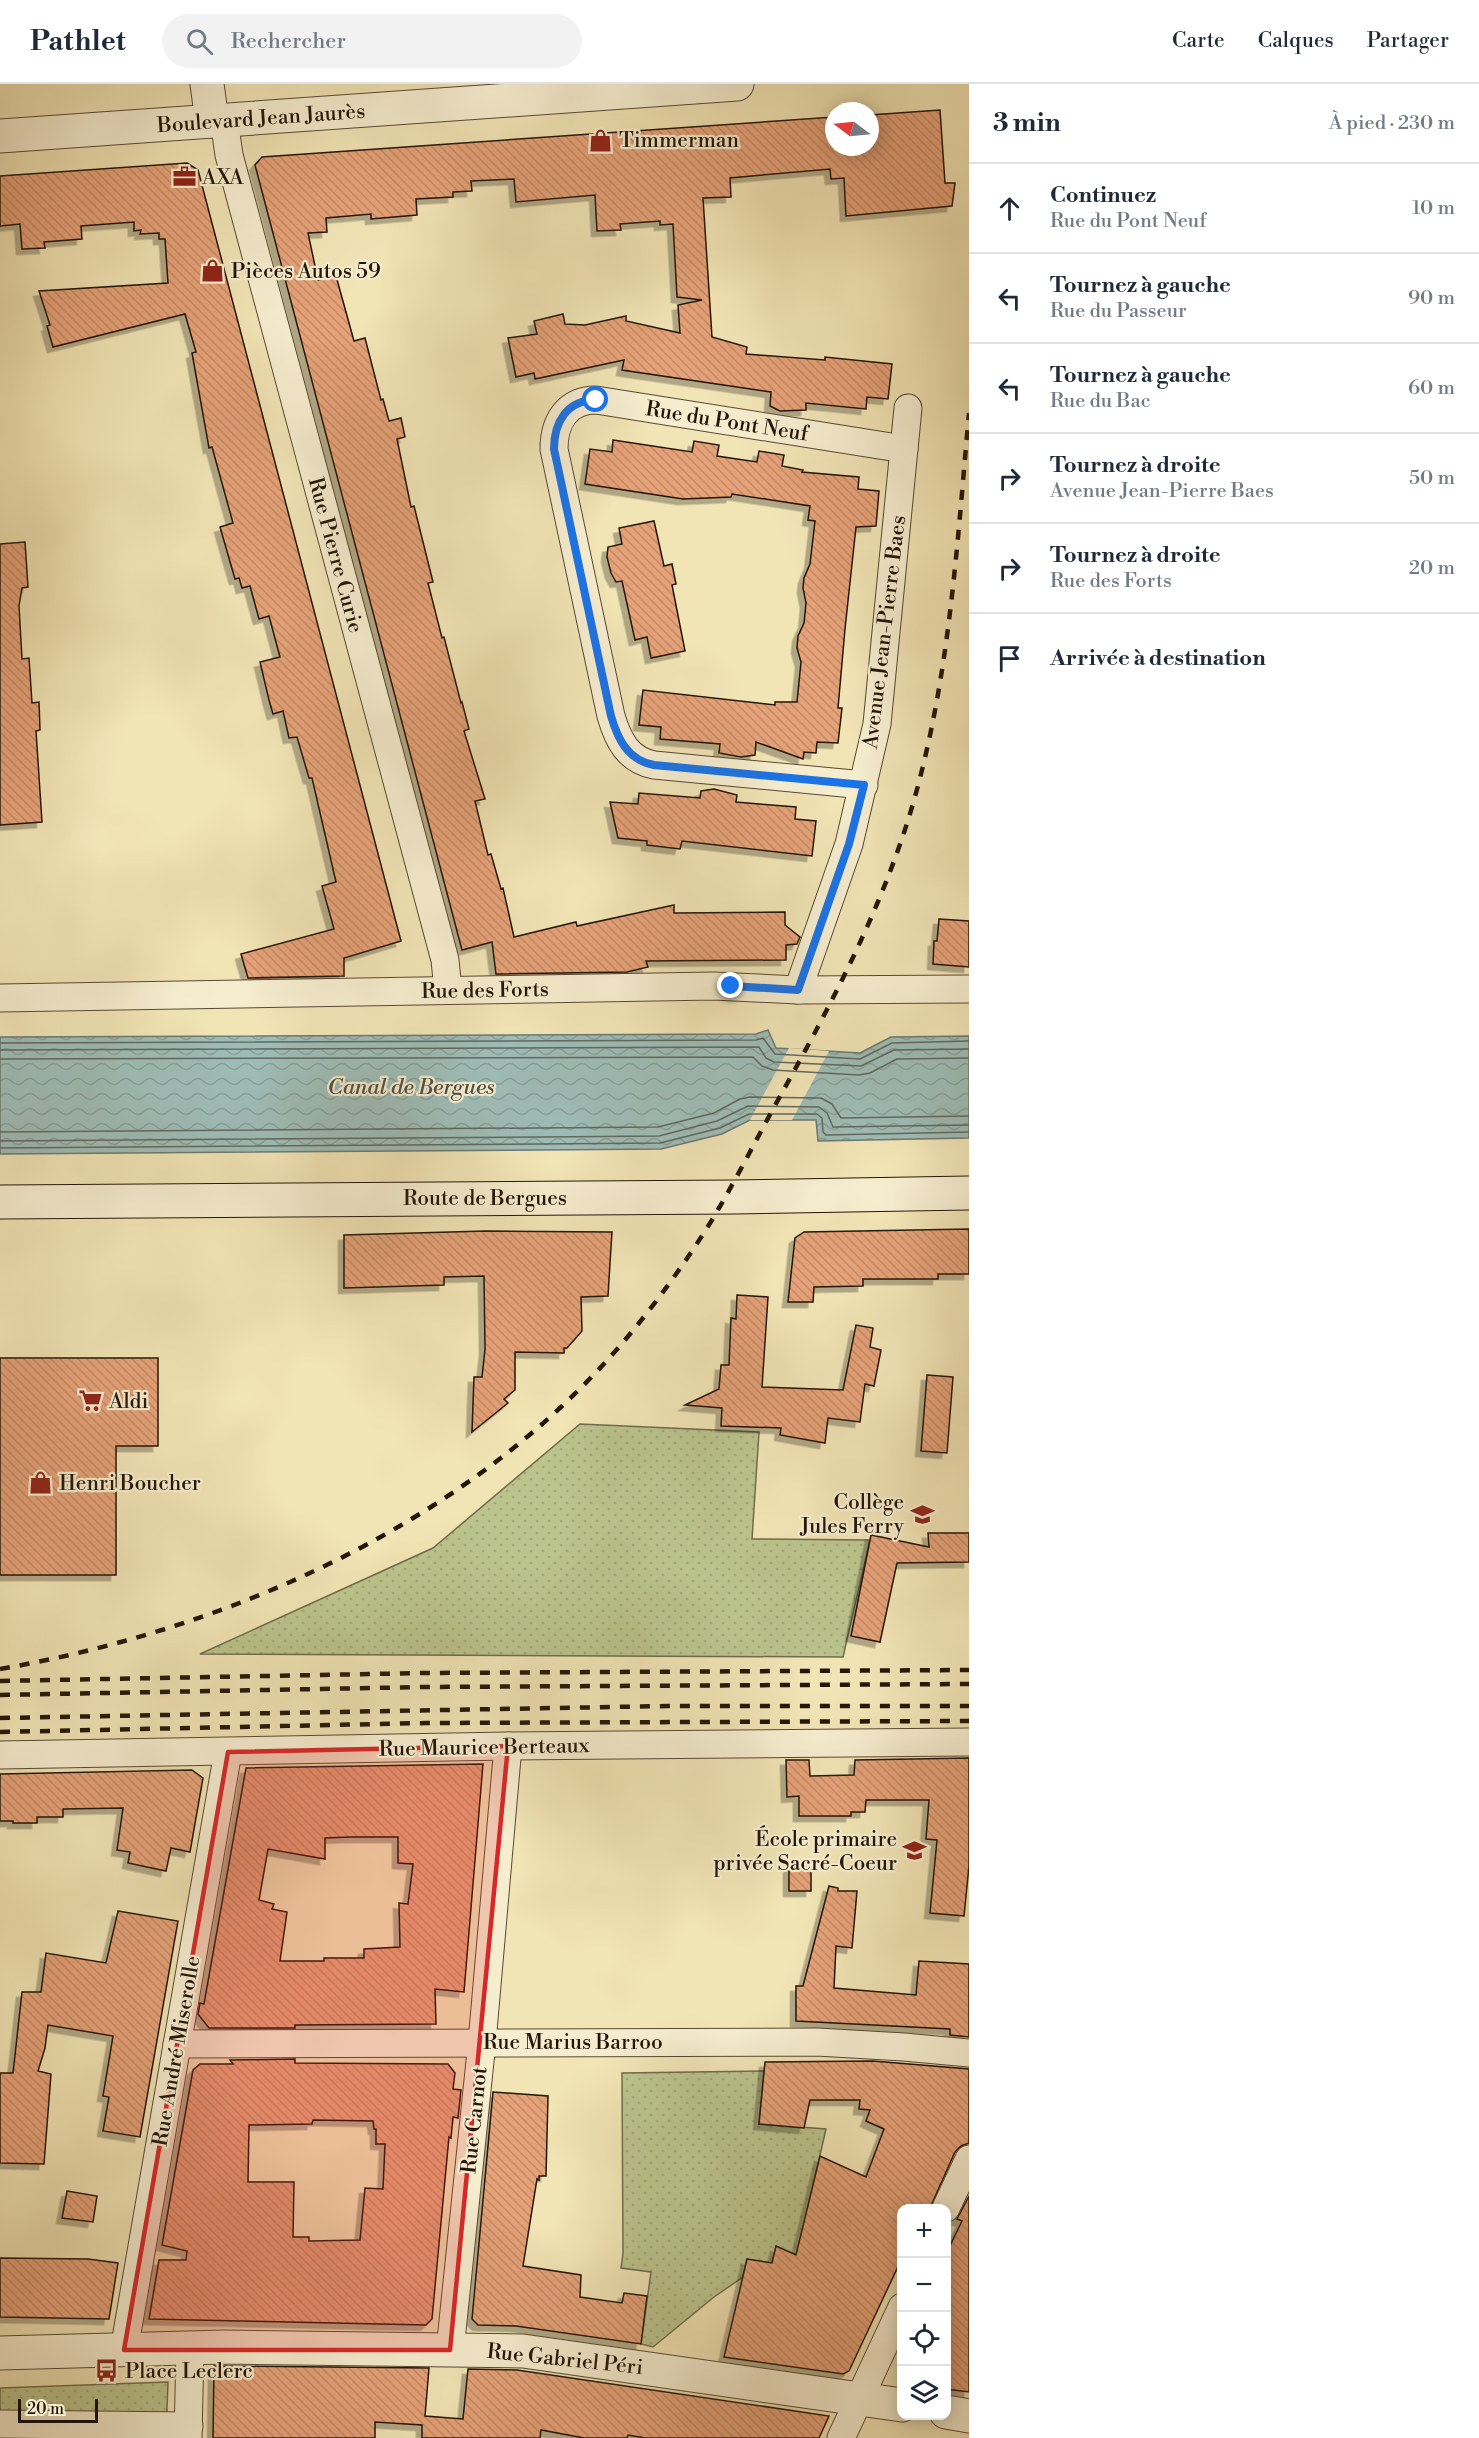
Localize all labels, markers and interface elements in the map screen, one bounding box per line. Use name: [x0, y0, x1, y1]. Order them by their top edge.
search box: [162, 14, 582, 68]
text: Pathlet: [30, 24, 126, 59]
icon: search: [183, 25, 216, 58]
text: Rechercher: [231, 28, 346, 55]
text: Carte: [1172, 28, 1225, 54]
text: Calques: [1258, 28, 1334, 54]
text: Partager: [1367, 28, 1449, 54]
street label: Boulevard Jean Jaurès: [155, 99, 366, 139]
north arrow: [825, 102, 879, 156]
text: 3 min: [993, 107, 1061, 139]
text: À pied · 230 m: [1329, 111, 1455, 136]
shop icon: Timmerman: [588, 127, 614, 153]
place label: Timmerman: [619, 128, 739, 154]
office icon: AXA: [171, 164, 197, 190]
place label: AXA: [201, 165, 244, 191]
text: Continuez: [1050, 182, 1156, 209]
icon: ahead: [993, 192, 1026, 225]
text: 10 m: [1412, 196, 1455, 221]
text: Rue du Pont Neuf: [1050, 209, 1206, 234]
shop icon: Pièces Autos 59: [200, 258, 226, 284]
place label: Pièces Autos 59: [231, 259, 381, 285]
text: Tournez à gauche: [1050, 272, 1231, 299]
icon: left: [993, 282, 1026, 315]
text: 90 m: [1408, 286, 1455, 311]
text: Rue du Passeur: [1050, 299, 1187, 324]
text: Tournez à gauche: [1050, 362, 1231, 389]
icon: left: [993, 372, 1026, 405]
text: 60 m: [1408, 376, 1455, 401]
route start: [582, 386, 608, 412]
text: Rue du Bac: [1050, 389, 1151, 414]
street label: Rue du Pont Neuf: [644, 396, 811, 448]
text: Tournez à droite: [1050, 452, 1221, 479]
icon: right: [993, 462, 1026, 495]
text: 50 m: [1409, 466, 1455, 491]
street label: Rue Pierre Curie: [302, 475, 368, 636]
text: Avenue Jean-Pierre Baes: [1050, 479, 1274, 504]
street label: Avenue Jean-Pierre Baes: [858, 514, 912, 751]
text: Tournez à droite: [1050, 542, 1221, 569]
icon: right: [993, 552, 1026, 585]
text: 20 m: [1409, 556, 1455, 581]
text: Rue des Forts: [1050, 569, 1172, 594]
icon: arrive: [993, 642, 1026, 675]
text: Arrivée à destination: [1050, 645, 1266, 672]
route end: [717, 972, 743, 998]
street label: Rue des Forts: [421, 977, 549, 1005]
water label: Canal de Bergues: [327, 1074, 495, 1101]
street label: Route de Bergues: [403, 1186, 567, 1212]
supermarket icon: Aldi: [78, 1388, 104, 1414]
place label: Aldi: [108, 1389, 149, 1415]
shop icon: Henri Boucher: [28, 1470, 54, 1496]
place label: Henri Boucher: [59, 1471, 201, 1497]
place label: Collège Jules Ferry: [799, 1490, 905, 1540]
school or university icon: Collège Jules Ferry: [909, 1501, 935, 1527]
street label: Rue Maurice Berteaux: [378, 1733, 590, 1763]
place label: École primaire privée Sacré-Coeur: [713, 1825, 897, 1877]
school or university icon: École primaire privée Sacré-Coeur: [902, 1838, 928, 1864]
street label: Rue André Miserolle: [147, 1954, 207, 2148]
street label: Rue Marius Barroo: [483, 2030, 663, 2056]
street label: Rue Carnot: [456, 2065, 494, 2175]
map controls: [897, 2204, 951, 2420]
button: +: [897, 2204, 951, 2258]
button: −: [897, 2258, 951, 2312]
button: locate: [897, 2312, 951, 2366]
street label: Rue Gabriel Péri: [485, 2339, 644, 2381]
bus stop icon: Place Leclerc: [94, 2358, 120, 2384]
place label: Place Leclerc: [125, 2359, 253, 2385]
button: layers: [897, 2366, 951, 2420]
scale bar: [18, 2396, 98, 2424]
text: 20 m: [27, 2399, 64, 2419]

